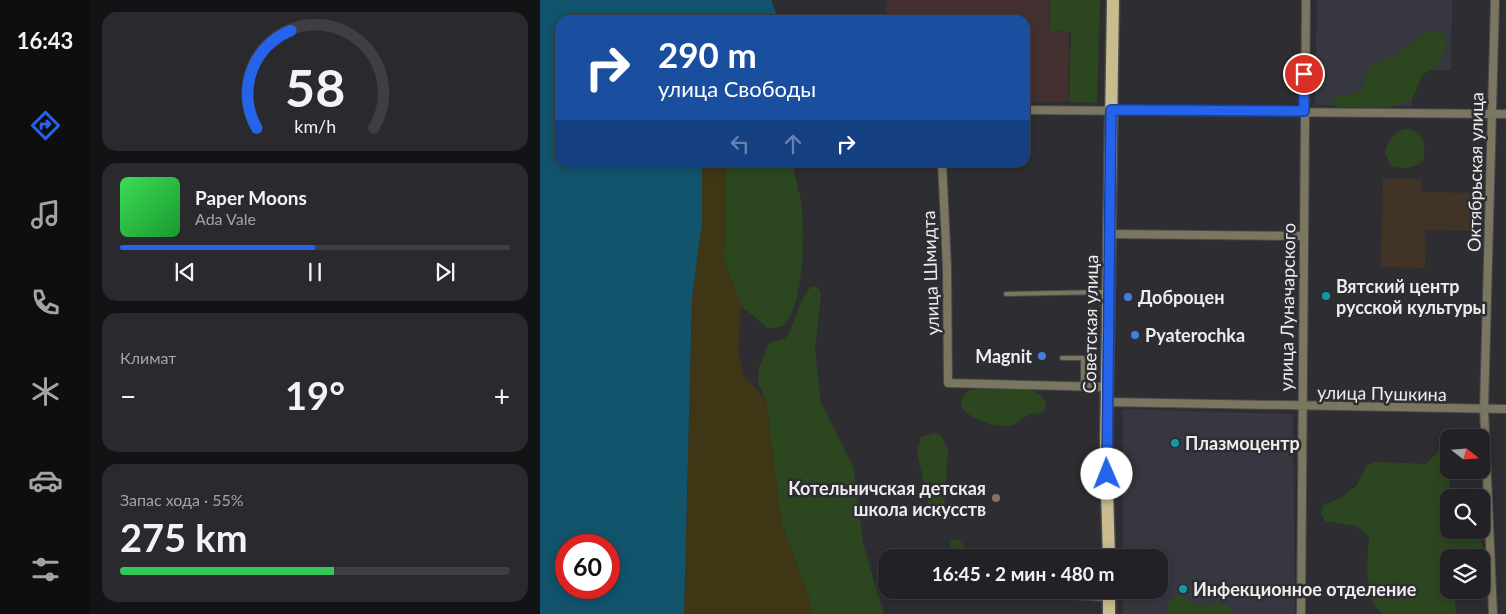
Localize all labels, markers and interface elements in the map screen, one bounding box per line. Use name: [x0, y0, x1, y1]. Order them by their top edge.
text: 16:43: [17, 27, 73, 54]
text: 290 m: [658, 33, 757, 75]
icon: right: [575, 35, 640, 100]
pin: [1283, 53, 1325, 95]
text: 58: [285, 56, 345, 118]
icon: arrive: [1290, 60, 1318, 88]
text: улица Свободы: [658, 75, 816, 102]
street label: Октябрьская улица: [1463, 92, 1487, 252]
icon: directions: [28, 108, 63, 143]
text: km/h: [294, 115, 336, 137]
icon: left: [726, 130, 754, 158]
icon: ahead: [779, 130, 807, 158]
icon: right: [832, 130, 860, 158]
text: Paper Moons: [195, 186, 307, 209]
icon: music: [28, 197, 63, 232]
text: Ada Vale: [195, 209, 256, 228]
street label: улица Шмидта: [917, 210, 943, 336]
street label: улица Луначарского: [1275, 223, 1299, 391]
street label: Советская улица: [1078, 255, 1102, 393]
icon: previous: [171, 258, 199, 286]
icon: pause: [301, 258, 329, 286]
icon: next: [431, 258, 459, 286]
place label: Вятский центр русской культуры: [1336, 275, 1486, 318]
icon: phone: [28, 285, 63, 320]
place label: Доброцен: [1138, 286, 1224, 308]
marker: Вятский центр русской культуры: [1320, 290, 1332, 302]
marker: Доброцен: [1122, 291, 1134, 303]
place label: Pyaterochka: [1145, 324, 1245, 346]
marker: Pyaterochka: [1129, 329, 1141, 341]
place label: Magnit: [975, 345, 1032, 367]
text: Климат: [120, 348, 176, 367]
marker: Magnit: [1036, 350, 1048, 362]
text: 19°: [285, 372, 345, 418]
icon: climate: [28, 374, 63, 409]
text: −: [120, 379, 136, 413]
text: +: [494, 379, 510, 413]
street label: улица Пушкина: [1317, 381, 1447, 405]
north arrow: [1440, 429, 1490, 479]
map controls: [1440, 429, 1490, 599]
place label: Плазмоцентр: [1185, 432, 1300, 454]
marker: Плазмоцентр: [1169, 437, 1181, 449]
position arrow: [1080, 447, 1132, 499]
icon: car: [28, 463, 63, 498]
place label: Котельничская детская школа искусств: [788, 477, 986, 520]
button: search: [1440, 489, 1490, 539]
text: Запас хода · 55%: [120, 490, 244, 509]
marker: Котельничская детская школа искусств: [990, 492, 1002, 504]
text: 275 km: [120, 514, 248, 560]
speed limit sign: 60: [555, 534, 620, 599]
button: layers: [1440, 549, 1490, 599]
icon: filters: [28, 552, 63, 587]
text: 16:45 · 2 мин · 480 m: [932, 562, 1114, 585]
place label: Инфекционное отделение: [1193, 578, 1417, 600]
marker: Инфекционное отделение: [1177, 583, 1189, 595]

